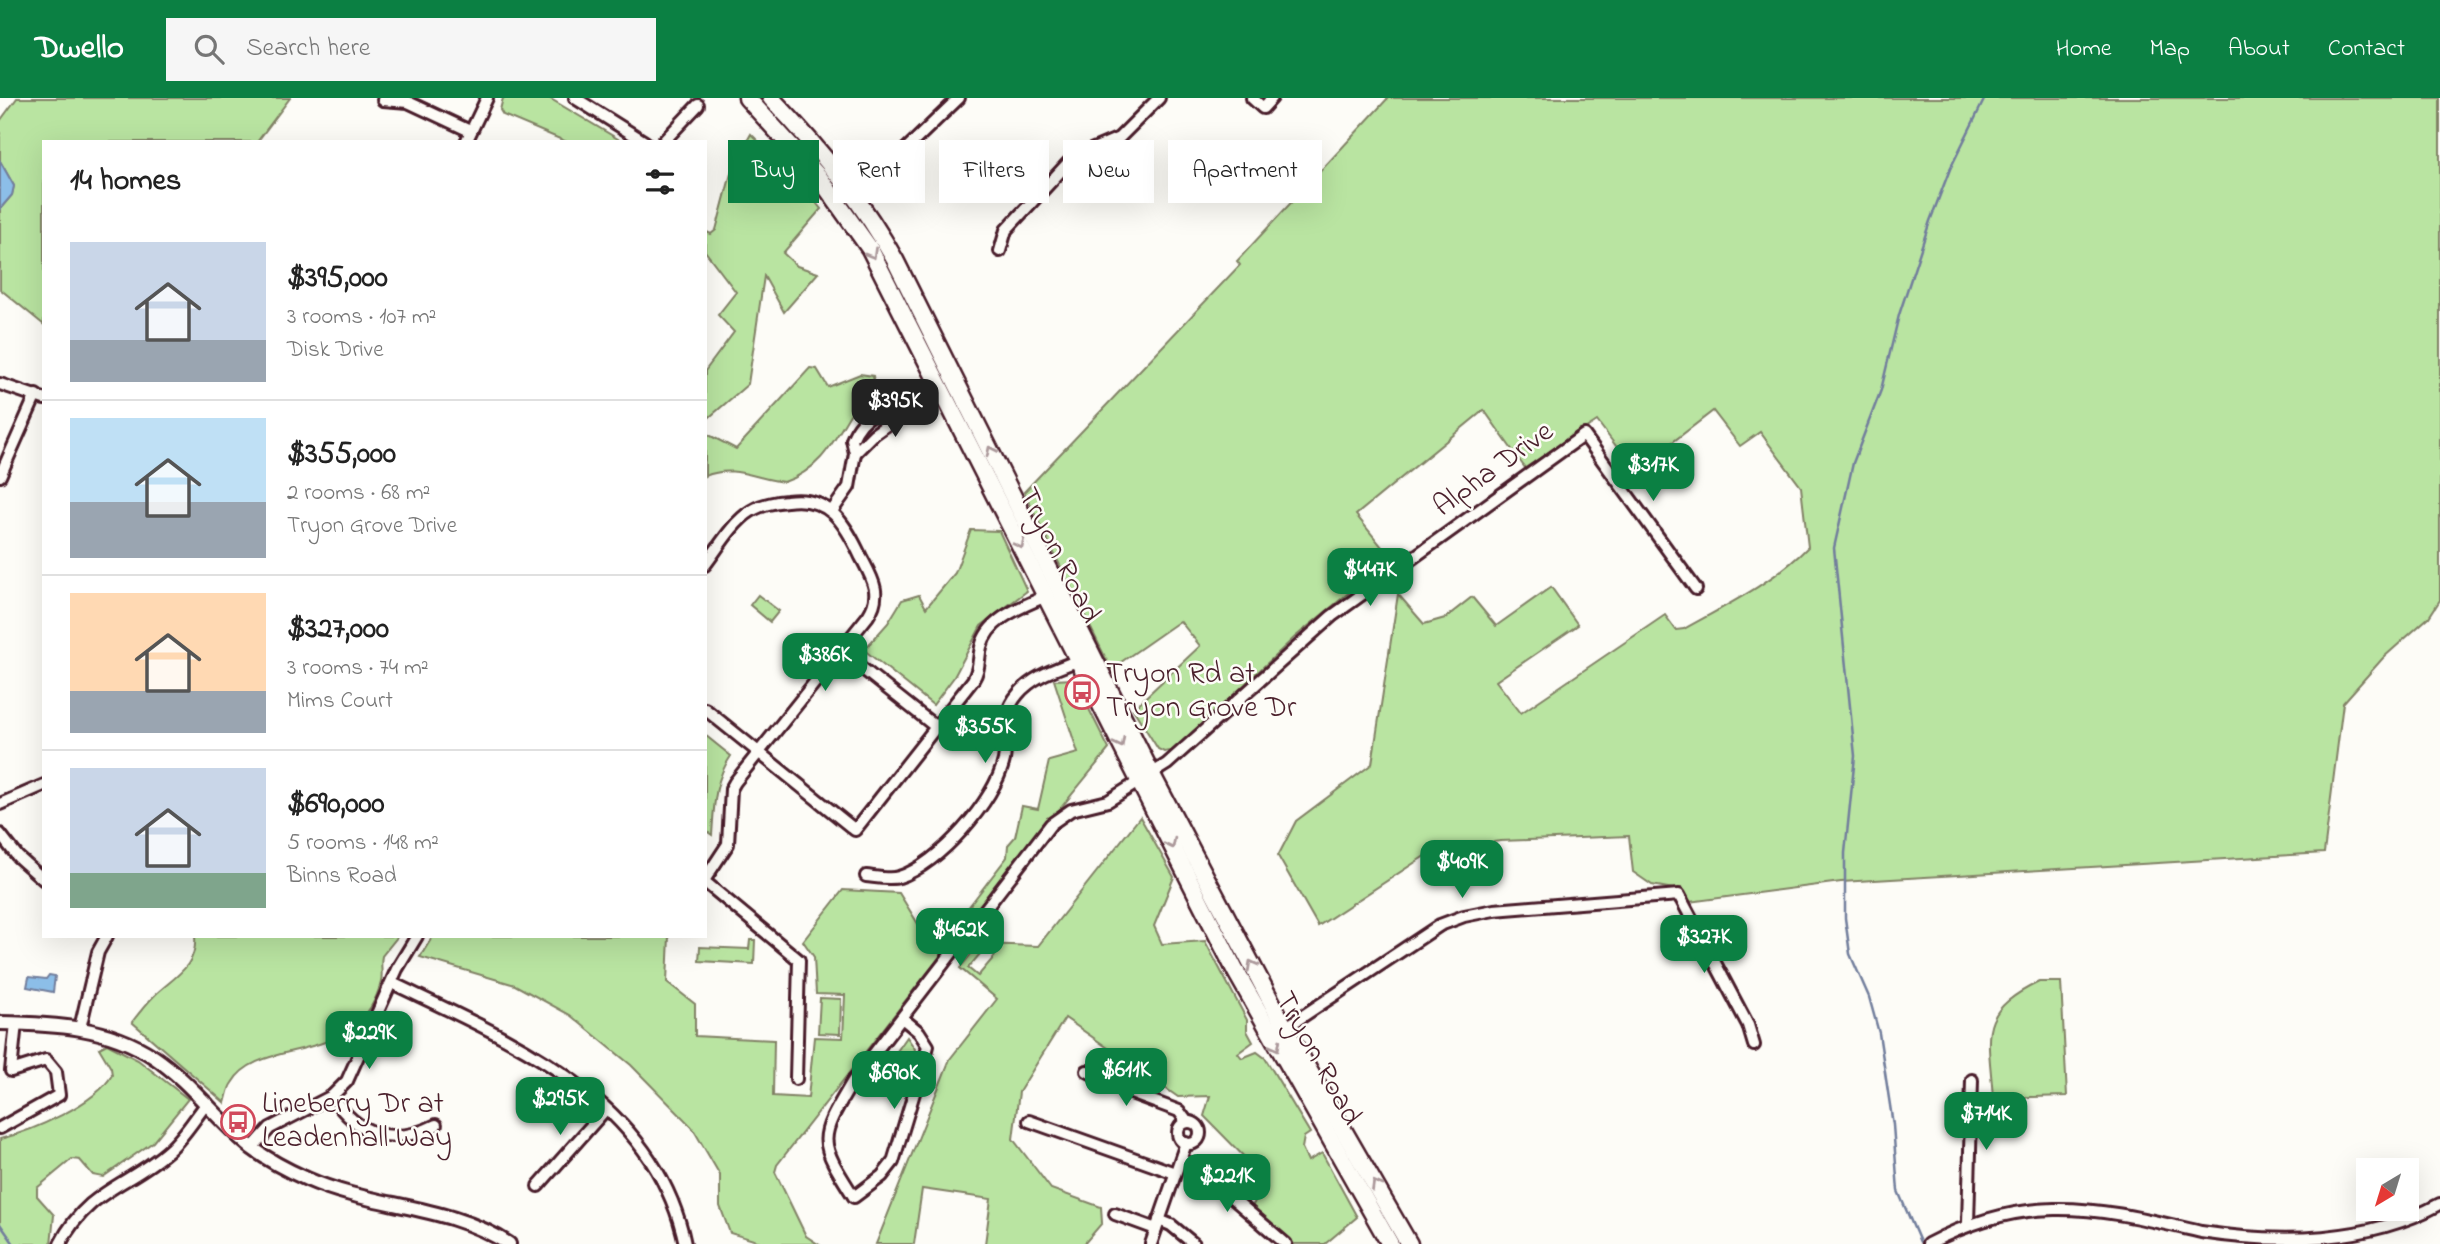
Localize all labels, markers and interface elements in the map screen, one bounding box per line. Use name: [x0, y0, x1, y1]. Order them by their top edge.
search box: [166, 18, 656, 81]
text: Dwello: [35, 25, 124, 73]
icon: search: [190, 30, 228, 68]
text: Search here: [246, 30, 370, 68]
text: Home: [2056, 32, 2112, 67]
text: Map: [2150, 32, 2190, 67]
text: About: [2228, 32, 2290, 67]
text: Contact: [2328, 32, 2405, 67]
chip: Buy: [728, 140, 819, 203]
chip: Rent: [833, 140, 925, 203]
chip: Filters: [939, 140, 1049, 203]
chip: New: [1063, 140, 1154, 203]
chip: Apartment: [1168, 140, 1322, 203]
text: 14 homes: [70, 160, 181, 204]
icon: filters: [641, 163, 679, 201]
one-way arrow: [864, 246, 877, 259]
text: $395,000: [287, 257, 388, 301]
icon: home: [126, 270, 210, 354]
text: 3 rooms · 107 m²: [287, 301, 436, 334]
text: Disk Drive: [287, 334, 384, 367]
pin: $395K: [846, 380, 944, 439]
text: $395K: [868, 385, 922, 418]
street label: Alpha Drive: [1425, 411, 1564, 529]
text: $355,000: [287, 433, 396, 477]
pin: $317K: [1604, 444, 1702, 503]
one-way arrow: [985, 445, 999, 458]
icon: home: [126, 446, 210, 530]
text: $317K: [1627, 449, 1679, 482]
text: 2 rooms · 68 m²: [287, 477, 430, 510]
street label: Tryon Road: [1005, 480, 1111, 632]
text: Tryon Grove Drive: [287, 510, 457, 543]
one-way arrow: [1011, 537, 1025, 549]
pin: $447K: [1321, 548, 1419, 608]
text: $447K: [1343, 554, 1397, 587]
text: $327,000: [287, 608, 389, 652]
icon: home: [126, 621, 210, 705]
pin: $386K: [776, 634, 874, 693]
text: $386K: [798, 639, 852, 672]
text: 3 rooms · 74 m²: [287, 652, 429, 685]
place label: Tryon Rd at Tryon Grove Dr: [1106, 653, 1297, 731]
bus stop icon: Tryon Rd at Tryon Grove Dr: [1063, 673, 1101, 711]
text: Mims Court: [287, 685, 393, 718]
pin: $355K: [936, 706, 1034, 765]
text: $355K: [955, 711, 1015, 744]
one-way arrow: [1112, 735, 1126, 748]
text: $690,000: [287, 783, 384, 827]
icon: home: [126, 796, 210, 880]
text: 5 rooms · 148 m²: [287, 827, 439, 860]
one-way arrow: [1163, 837, 1177, 849]
pin: $409K: [1413, 840, 1511, 900]
text: $409K: [1436, 846, 1488, 879]
text: Binns Road: [287, 860, 397, 893]
pin: $462K: [911, 908, 1009, 968]
text: $462K: [932, 914, 988, 947]
pin: $327K: [1655, 916, 1753, 975]
text: $327K: [1676, 921, 1732, 954]
one-way arrow: [1246, 960, 1260, 973]
street label: Tryon Road: [1262, 984, 1372, 1134]
pin: $229K: [320, 1012, 418, 1071]
text: $229K: [342, 1017, 396, 1050]
one-way arrow: [1268, 1038, 1281, 1051]
pin: $611K: [1077, 1048, 1175, 1108]
pin: $690K: [845, 1052, 943, 1111]
text: $611K: [1101, 1054, 1151, 1087]
text: $690K: [868, 1057, 920, 1090]
pin: $295K: [511, 1077, 609, 1137]
place label: Lineberry Dr at Leadenhall Way: [262, 1083, 452, 1161]
text: $295K: [532, 1083, 588, 1116]
pin: $714K: [1937, 1093, 2035, 1152]
text: $714K: [1960, 1098, 2012, 1131]
bus stop icon: Lineberry Dr at Leadenhall Way: [219, 1103, 257, 1141]
pin: $221K: [1178, 1154, 1276, 1214]
north arrow: [2356, 1158, 2418, 1222]
map controls: [2356, 1158, 2419, 1221]
text: $221K: [1199, 1160, 1255, 1193]
one-way arrow: [1371, 1179, 1384, 1192]

